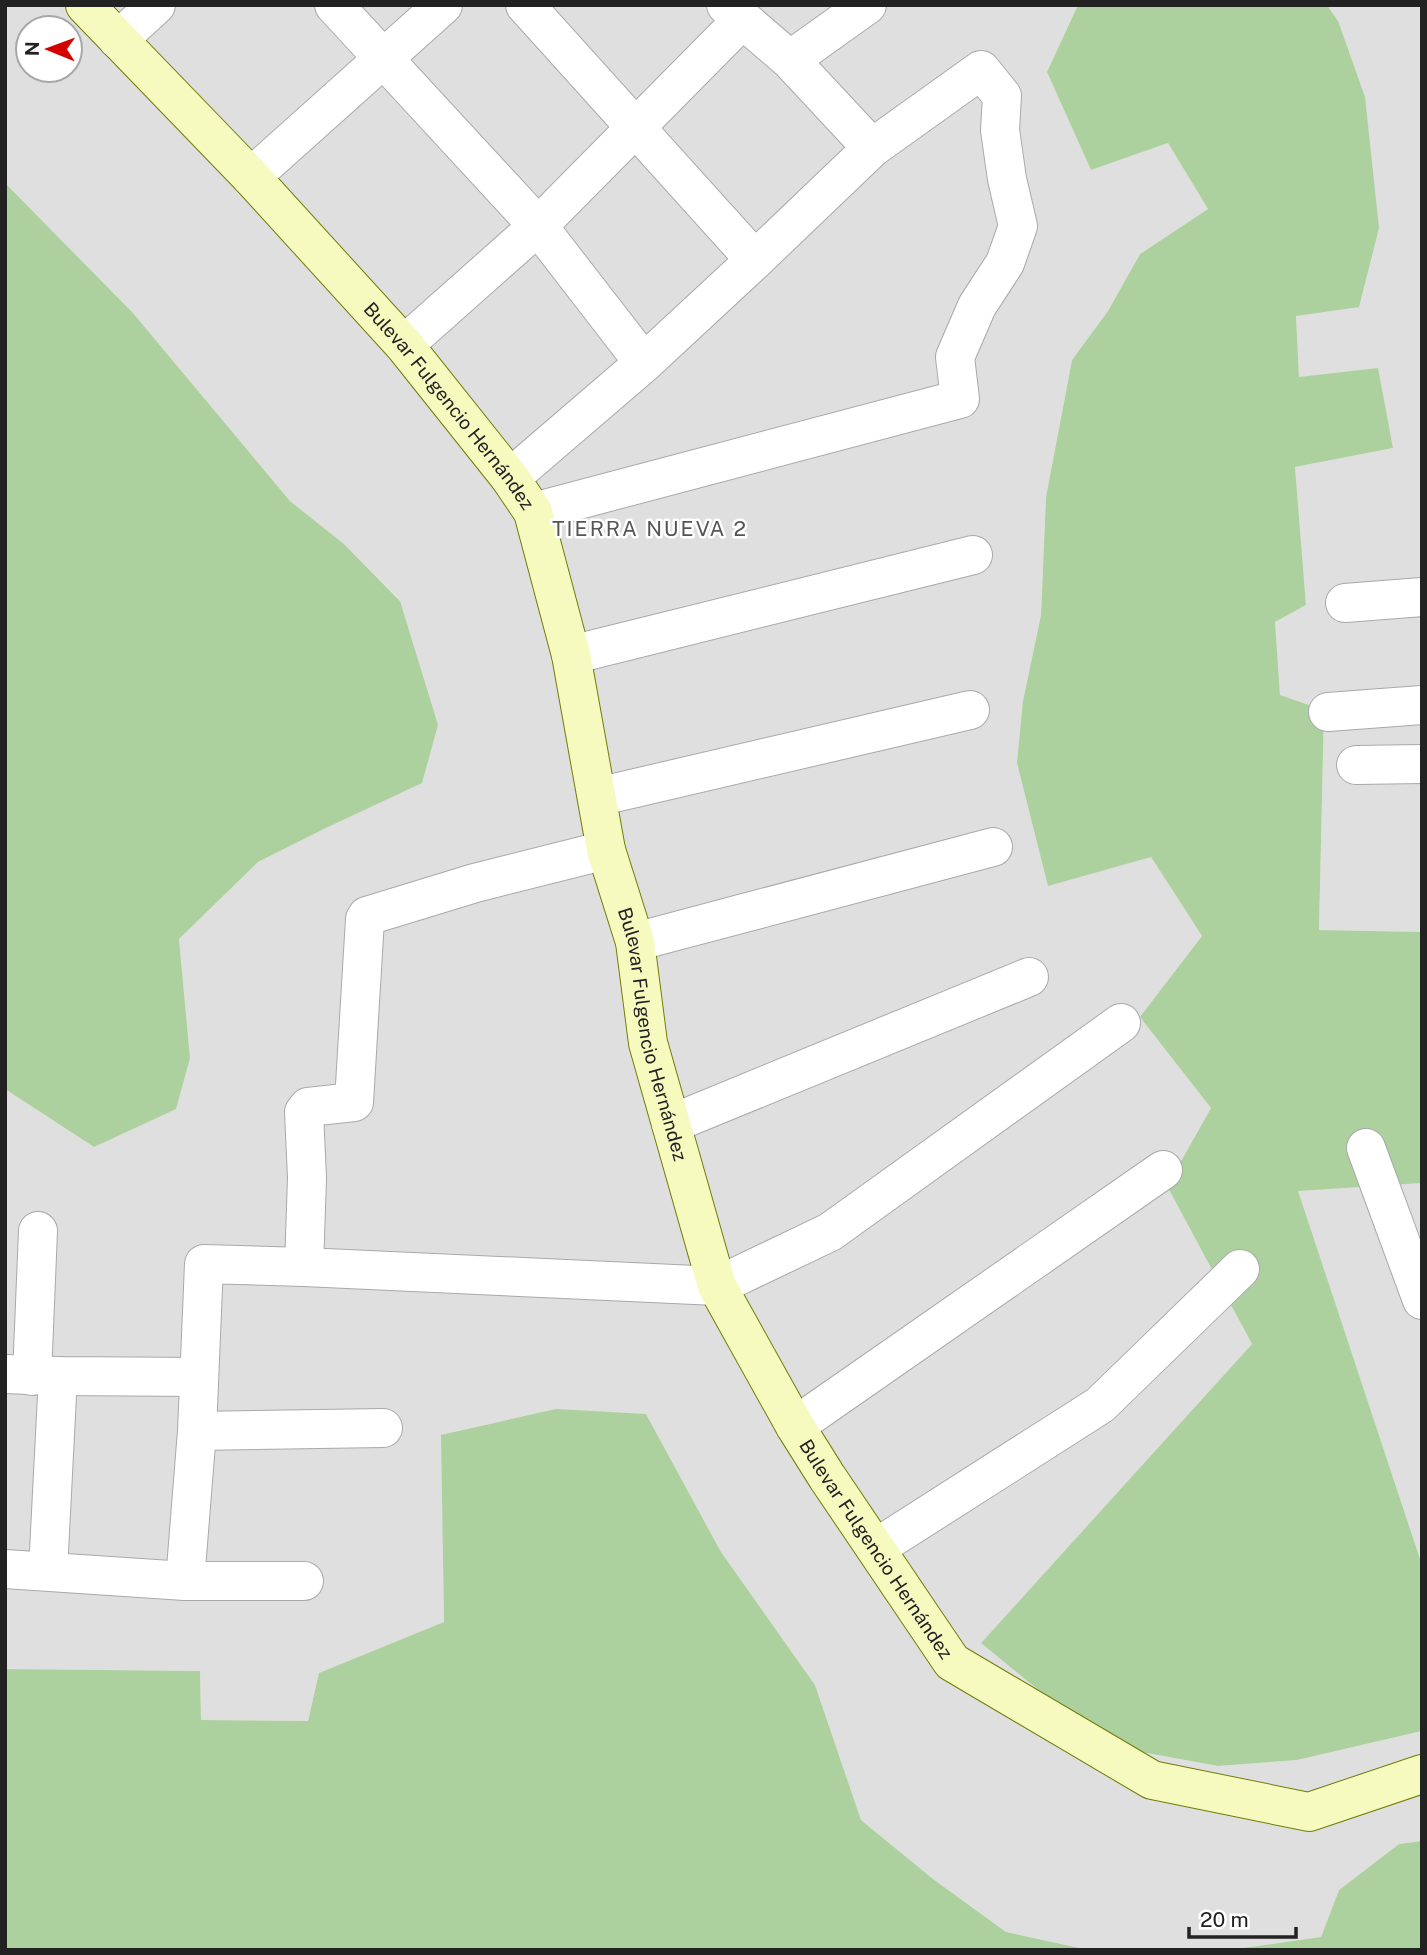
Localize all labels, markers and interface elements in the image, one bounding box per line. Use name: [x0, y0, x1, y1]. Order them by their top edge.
north arrow: [14, 14, 84, 84]
text: N: [21, 41, 43, 56]
street label: Bulevar Fulgencio Hernández: [360, 298, 539, 513]
district label: TIERRA NUEVA 2: [552, 516, 748, 541]
street label: Bulevar Fulgencio Hernández: [614, 905, 692, 1163]
street label: Bulevar Fulgencio Hernández: [795, 1435, 958, 1663]
scale bar: [1189, 1896, 1296, 1940]
text: 20 m: [1200, 1907, 1249, 1932]

